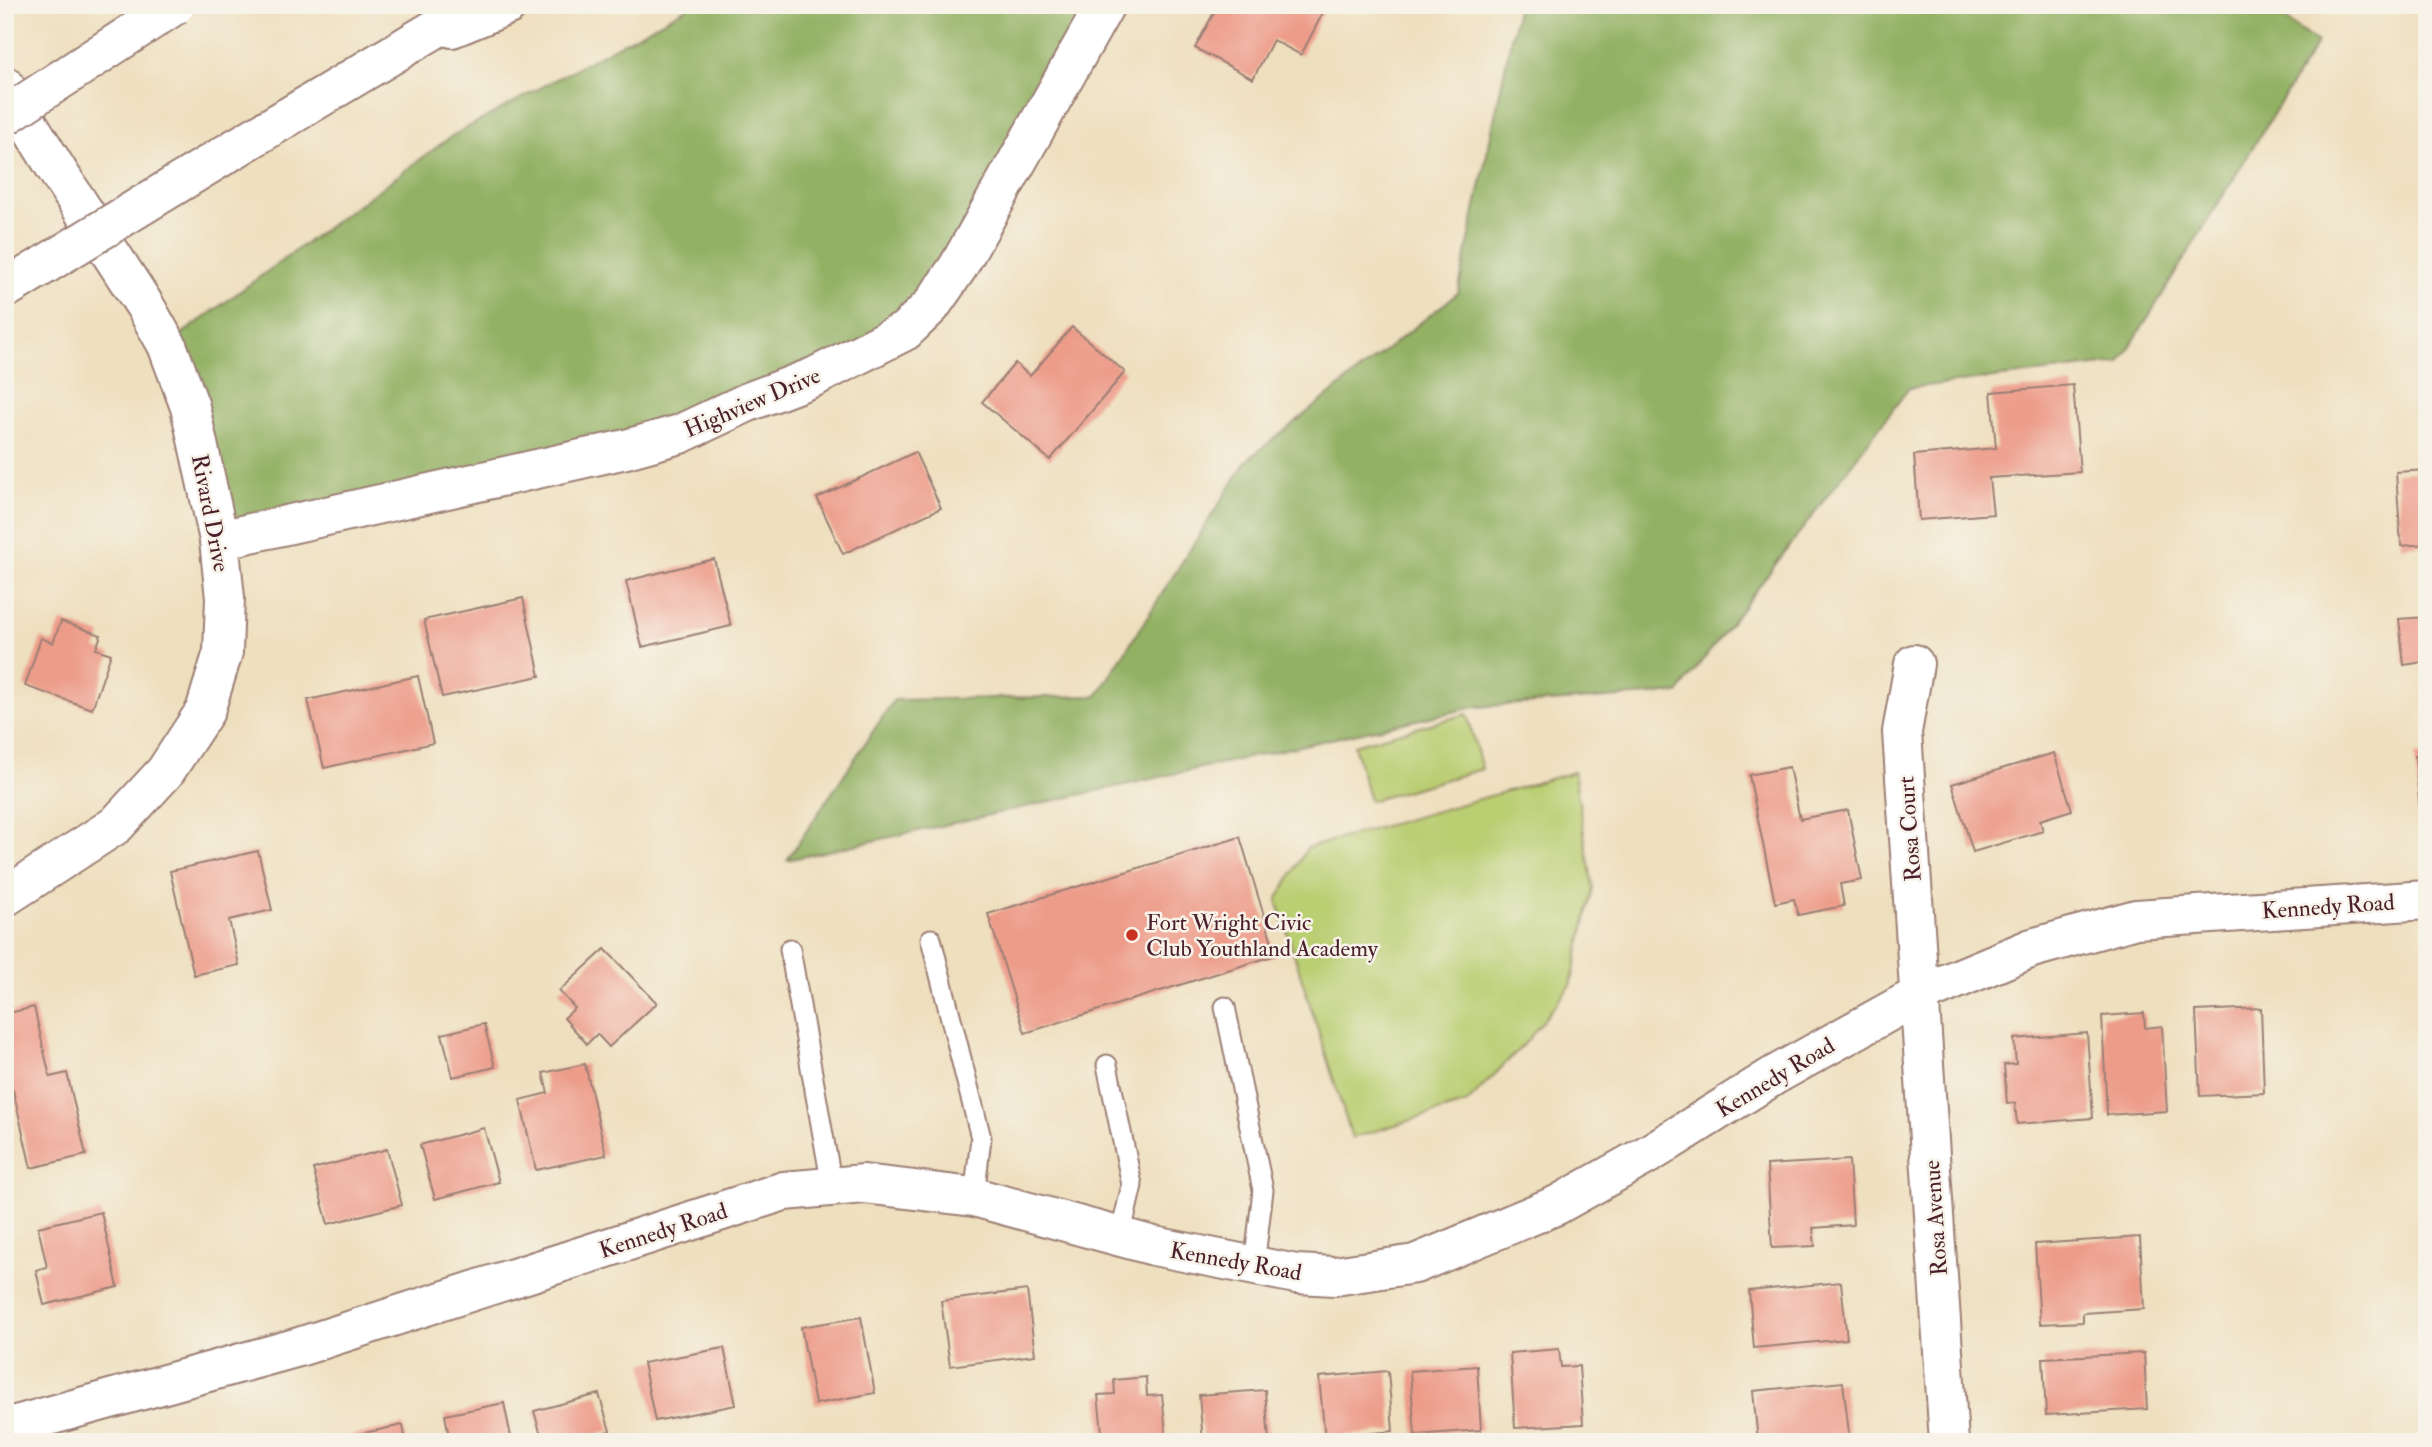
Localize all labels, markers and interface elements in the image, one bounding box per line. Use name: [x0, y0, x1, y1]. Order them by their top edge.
street label: Highview Drive: [680, 361, 825, 444]
street label: Rivard Drive: [185, 452, 236, 575]
street label: Rosa Court: [1891, 775, 1928, 883]
street label: Kennedy Road: [2261, 887, 2395, 926]
place label: Fort Wright Civic Club Youthland Academy: [1146, 908, 1379, 963]
marker: Fort Wright Civic Club Youthland Academy: [1124, 927, 1140, 943]
street label: Kennedy Road: [1711, 1031, 1840, 1124]
street label: Rosa Avenue: [1917, 1159, 1954, 1277]
street label: Kennedy Road: [595, 1196, 731, 1265]
street label: Kennedy Road: [1168, 1236, 1304, 1287]

